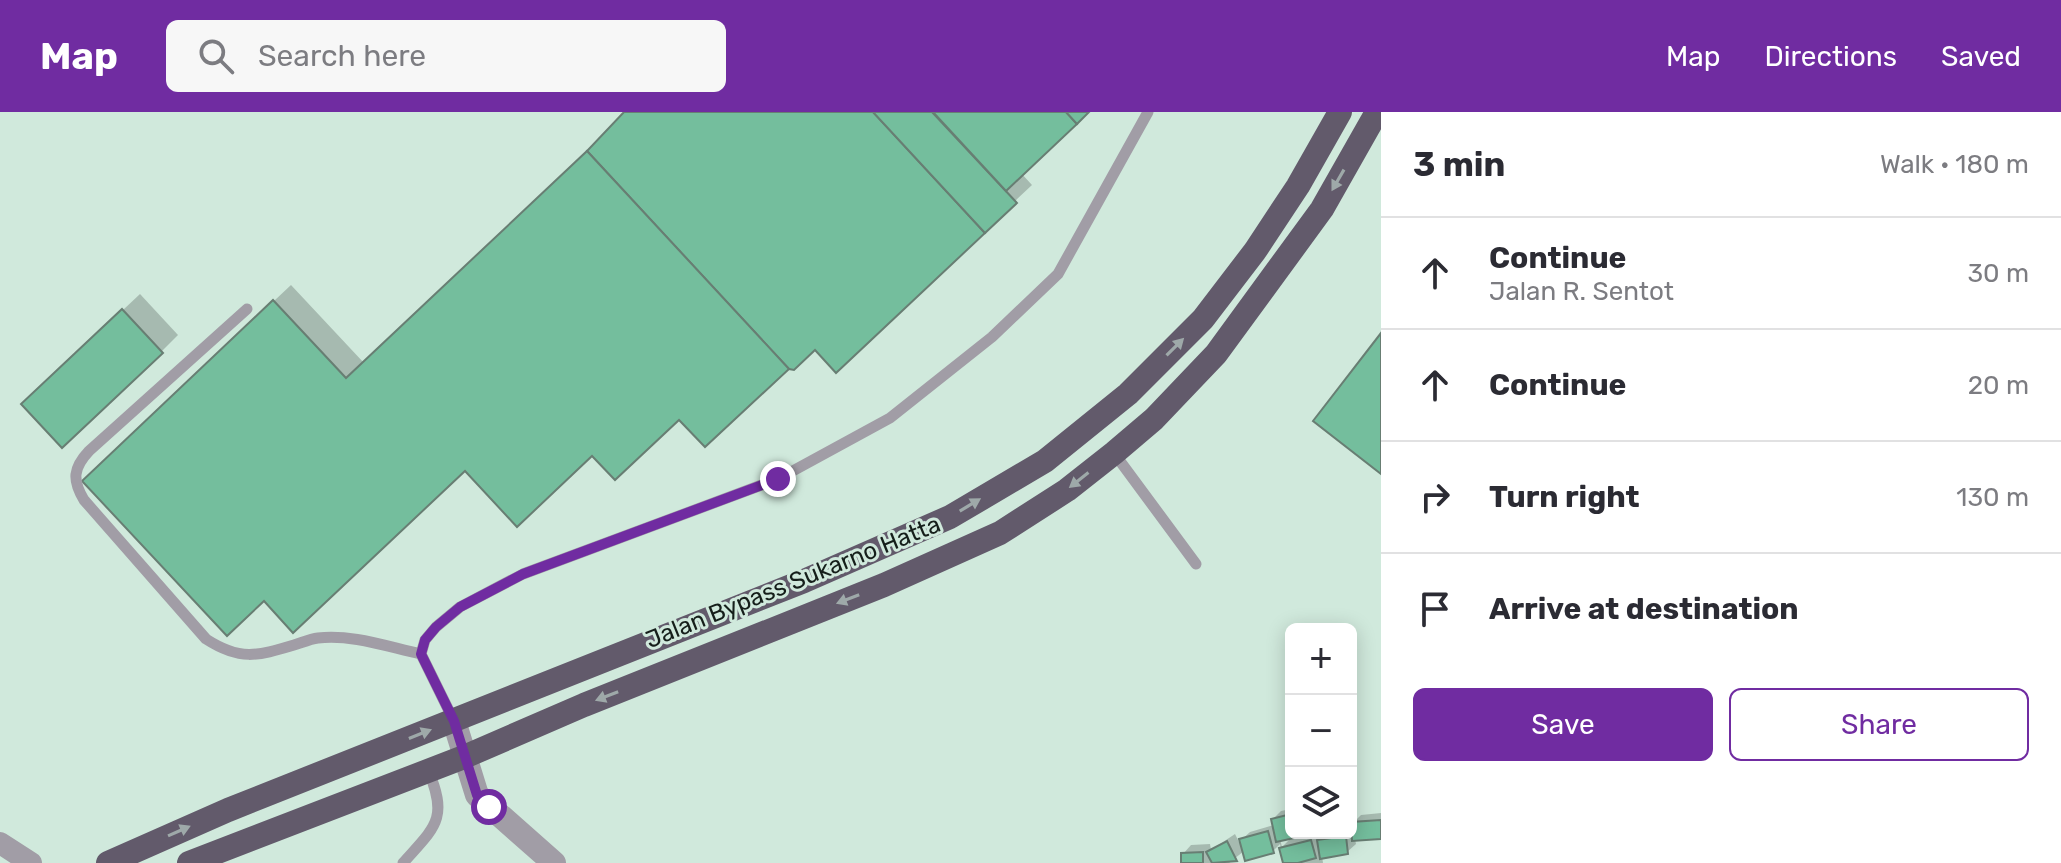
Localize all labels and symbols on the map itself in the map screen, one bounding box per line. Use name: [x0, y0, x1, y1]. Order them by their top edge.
one-way arrow: [1331, 169, 1345, 191]
one-way arrow: [1165, 338, 1184, 357]
route end: [760, 461, 796, 497]
one-way arrow: [1069, 472, 1089, 488]
one-way arrow: [959, 499, 981, 513]
street label: Jalan Bypass Sukarno Hatta: [642, 510, 944, 654]
one-way arrow: [836, 593, 860, 606]
one-way arrow: [595, 690, 619, 703]
one-way arrow: [408, 727, 432, 740]
route start: [471, 789, 507, 825]
one-way arrow: [167, 825, 191, 838]

